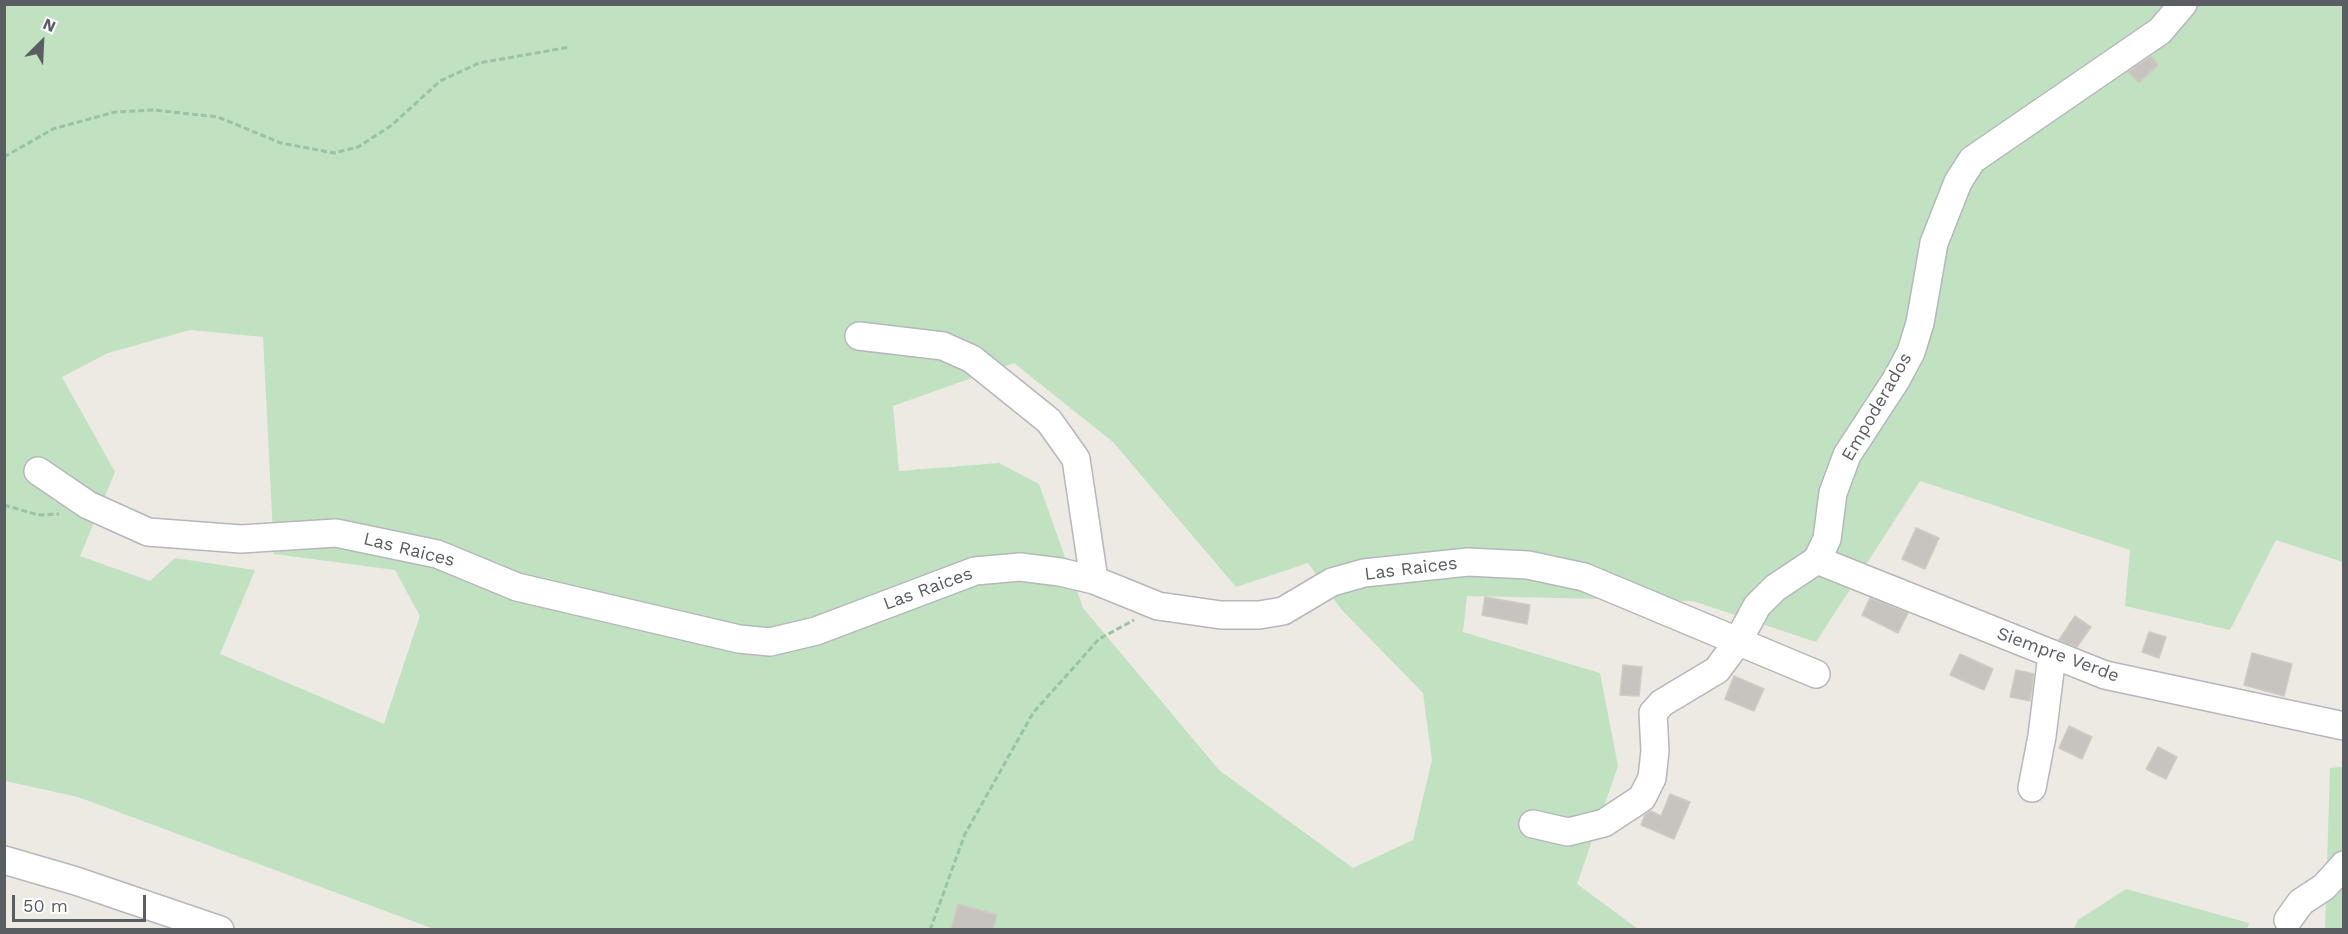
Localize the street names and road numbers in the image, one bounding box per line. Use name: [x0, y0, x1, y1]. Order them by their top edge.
street label: Empoderados: [1837, 349, 1917, 465]
street label: Las Raices: [361, 528, 457, 572]
street label: Las Raices: [1363, 553, 1459, 585]
street label: Las Raices: [880, 563, 976, 615]
street label: Siempre Verde: [1994, 623, 2122, 687]

